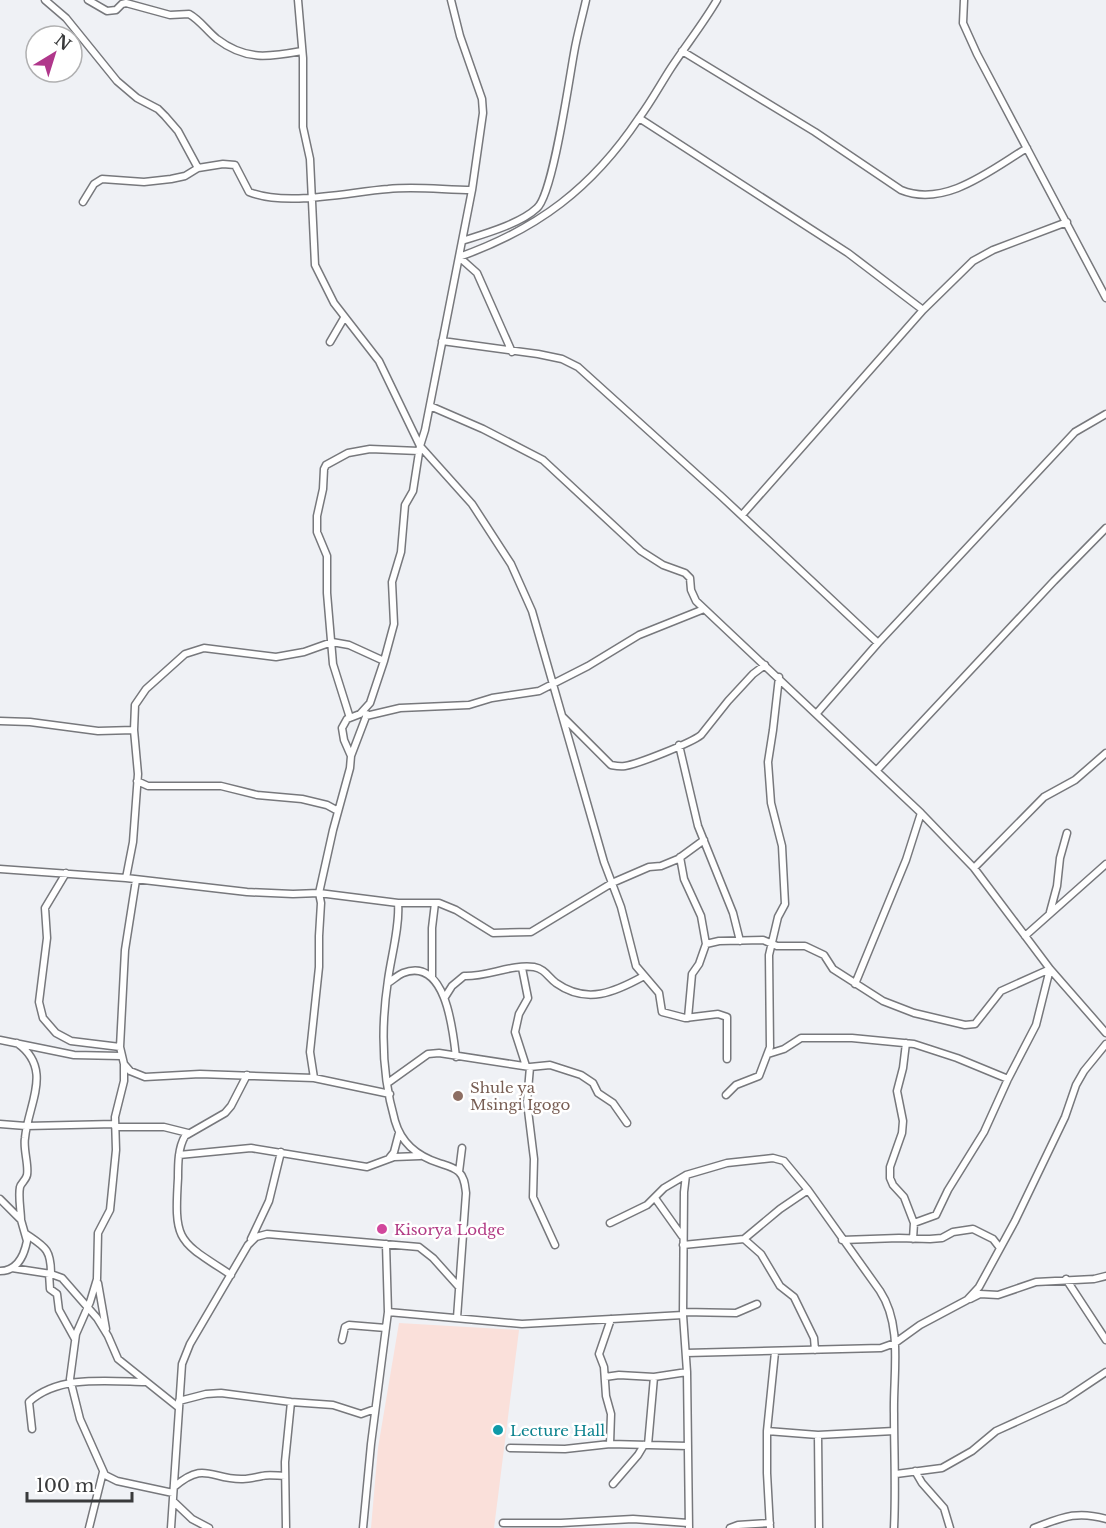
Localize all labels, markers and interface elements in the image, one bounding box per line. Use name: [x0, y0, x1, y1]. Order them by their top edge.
north arrow: [24, 24, 84, 84]
text: N: [51, 30, 75, 55]
place label: Shule ya Msingi Igogo: [470, 1078, 570, 1114]
marker: Shule ya Msingi Igogo: [451, 1089, 465, 1103]
place label: Kisorya Lodge: [394, 1220, 505, 1239]
marker: Kisorya Lodge: [375, 1222, 389, 1236]
place label: Lecture Hall: [510, 1421, 605, 1440]
marker: Lecture Hall: [491, 1423, 505, 1437]
scale bar: [27, 1465, 132, 1503]
text: 100 m: [36, 1475, 94, 1497]

